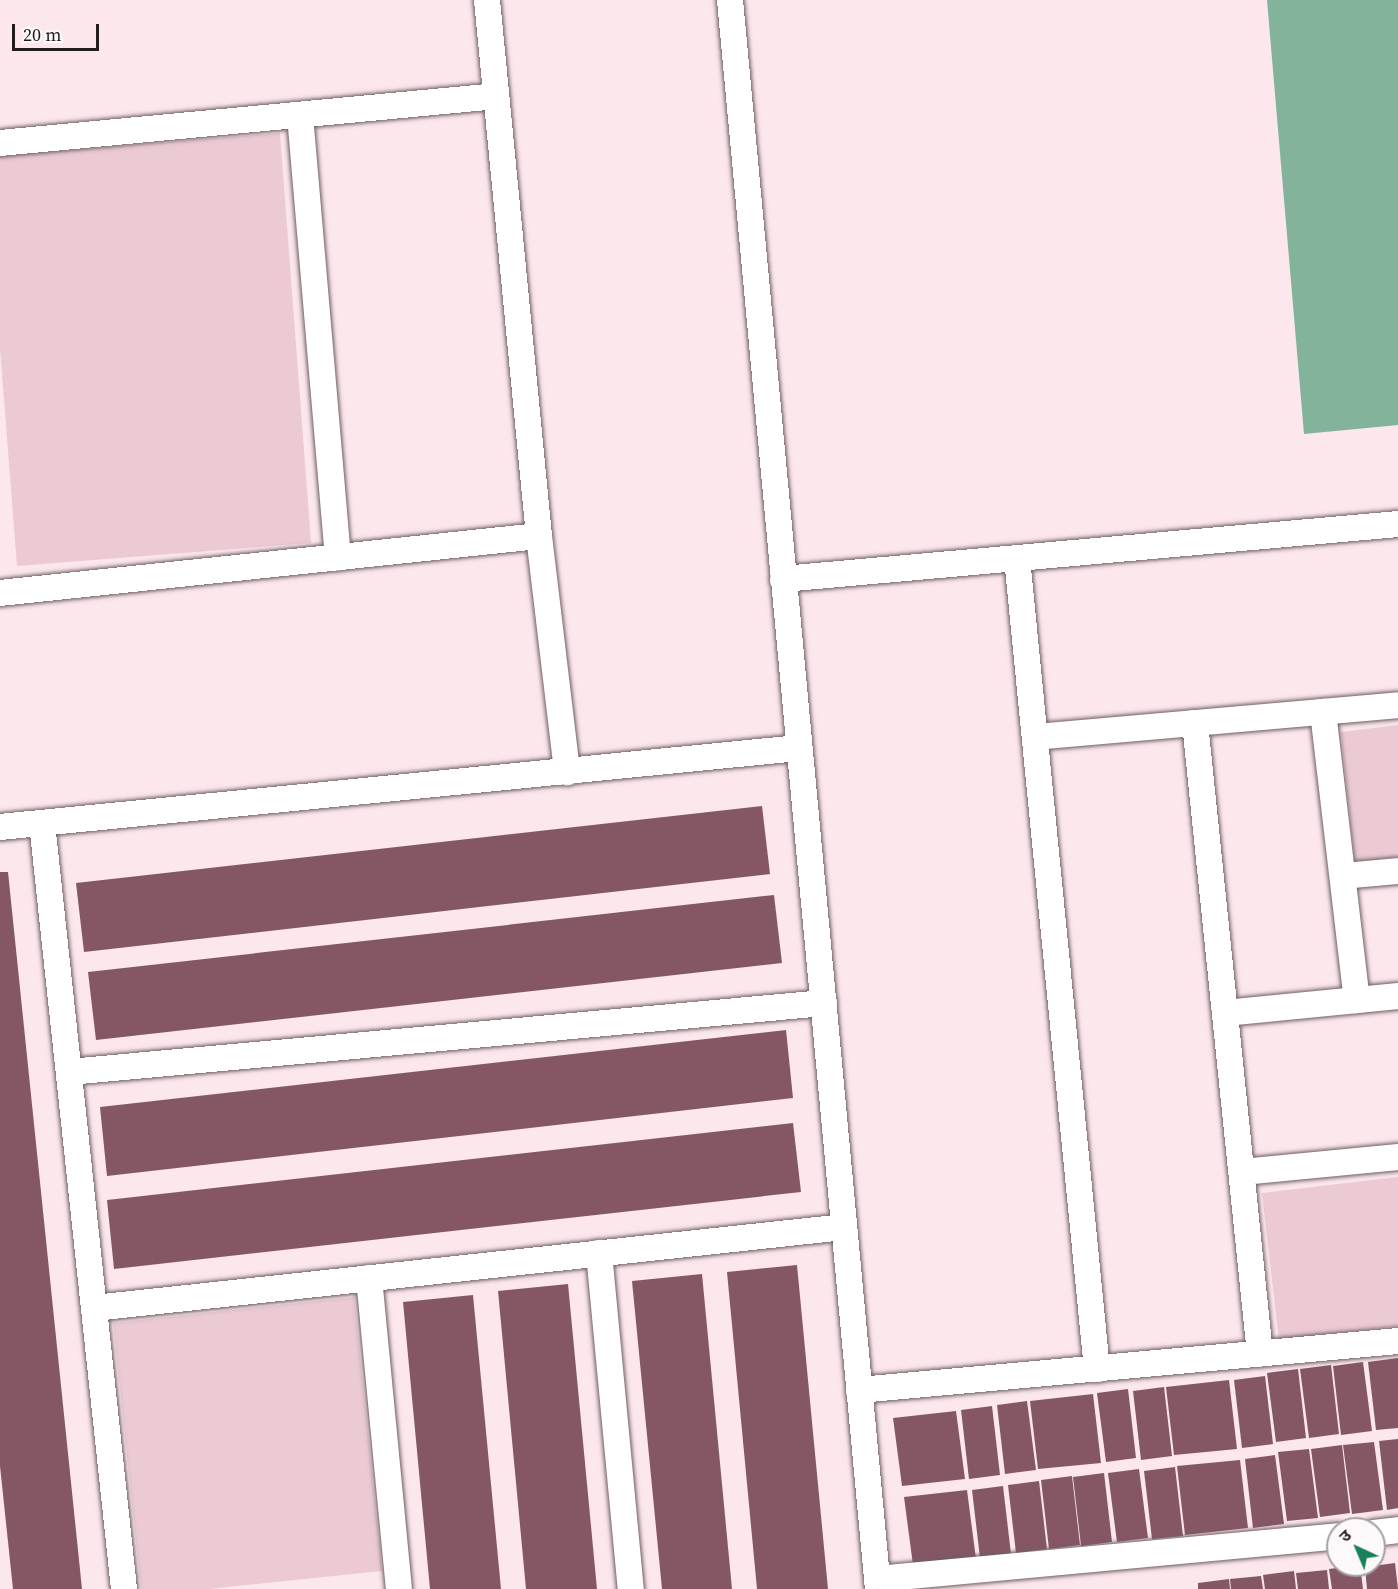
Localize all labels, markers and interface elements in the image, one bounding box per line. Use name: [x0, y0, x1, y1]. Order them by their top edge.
scale bar: [15, 12, 102, 50]
text: 20 m: [23, 22, 61, 47]
north arrow: [1326, 1517, 1386, 1577]
text: उ: [1334, 1524, 1356, 1547]

